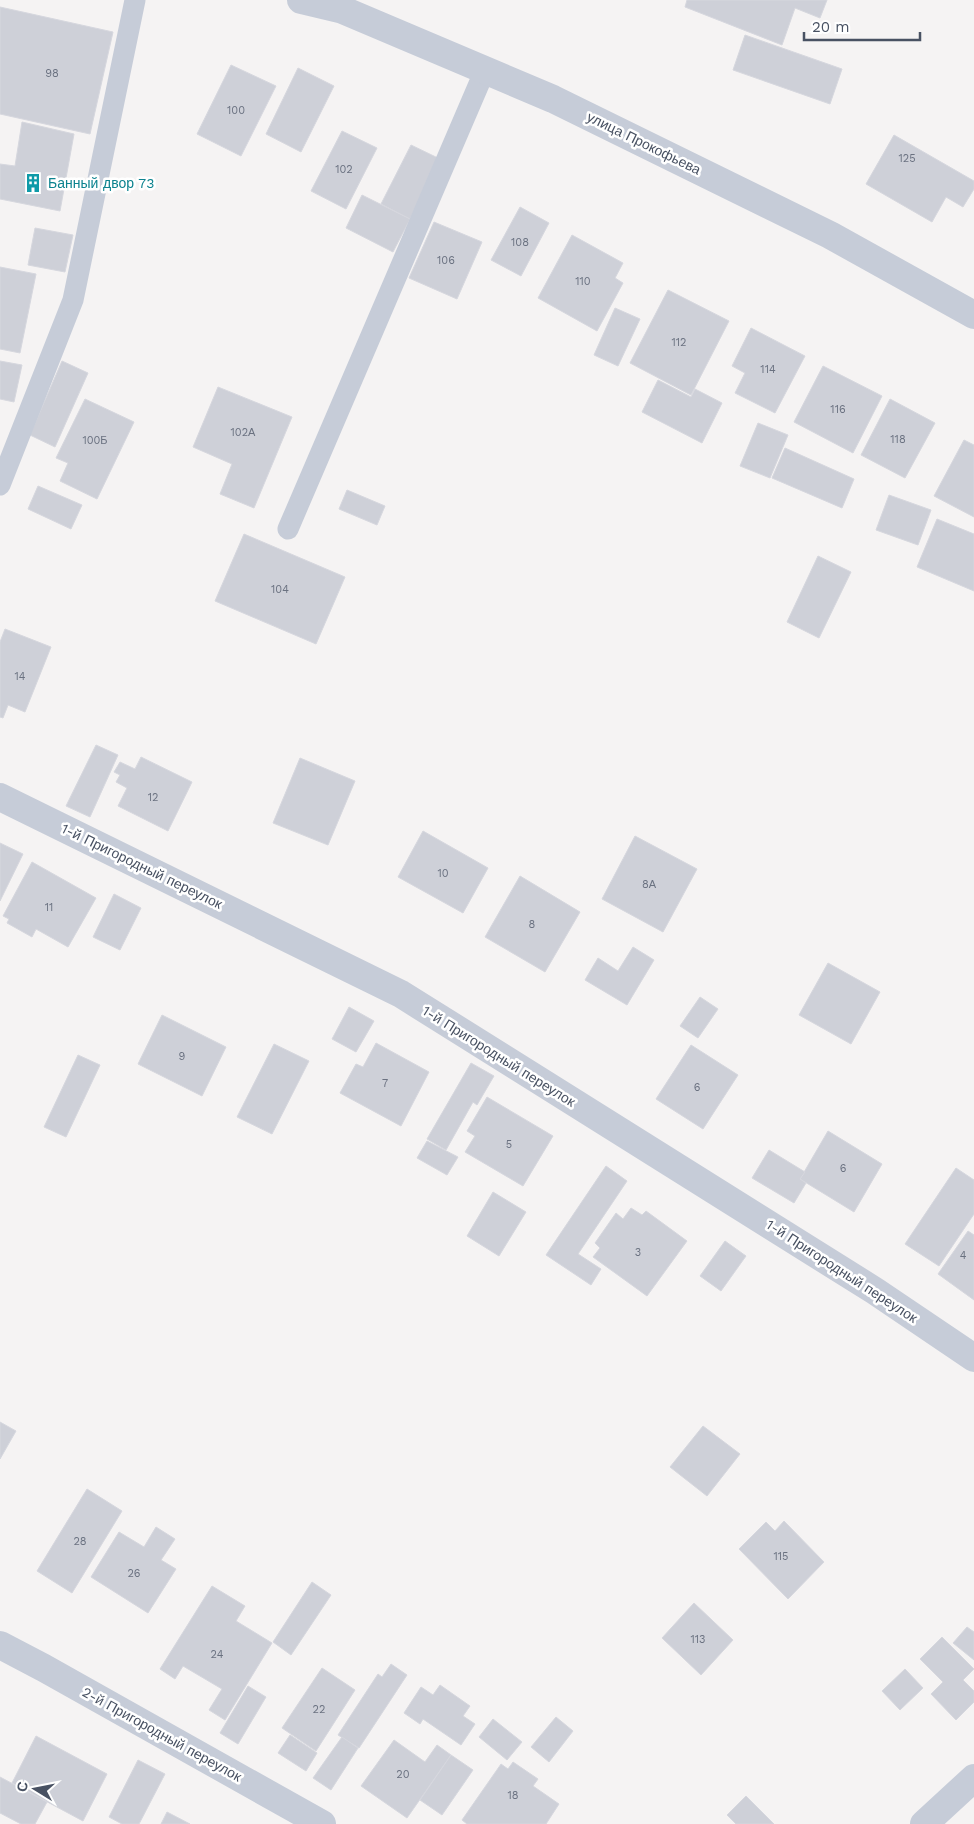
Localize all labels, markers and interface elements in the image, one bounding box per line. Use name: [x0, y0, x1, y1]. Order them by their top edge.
scale bar: [804, 10, 920, 42]
text: 20 m: [812, 18, 850, 36]
house number: 98: [45, 67, 59, 80]
house number: 100: [227, 104, 245, 117]
street label: улица Прокофьева: [584, 108, 704, 178]
house number: 125: [898, 152, 916, 165]
house number: 102: [335, 163, 353, 176]
building icon: Банный двор 73: [22, 172, 44, 194]
place label: Банный двор 73: [48, 175, 154, 191]
house number: 108: [511, 236, 529, 249]
house number: 106: [437, 254, 455, 267]
house number: 110: [575, 275, 591, 288]
house number: 112: [672, 336, 687, 349]
house number: 114: [760, 363, 776, 376]
house number: 116: [830, 403, 846, 416]
house number: 102А: [231, 426, 256, 439]
house number: 118: [890, 433, 906, 446]
house number: 100Б: [82, 434, 108, 447]
house number: 104: [271, 583, 289, 596]
house number: 14: [14, 670, 26, 683]
house number: 12: [148, 791, 158, 804]
street label: 1-й Пригородный переулок: [59, 820, 226, 912]
house number: 10: [437, 867, 449, 880]
house number: 8А: [642, 878, 657, 891]
house number: 11: [45, 901, 53, 914]
house number: 8: [529, 918, 536, 931]
street label: 1-й Пригородный переулок: [420, 1002, 579, 1110]
house number: 9: [179, 1050, 186, 1063]
house number: 7: [382, 1077, 388, 1090]
house number: 6: [694, 1081, 701, 1094]
house number: 5: [506, 1138, 512, 1151]
house number: 6: [840, 1162, 847, 1175]
street label: 1-й Пригородный переулок: [763, 1216, 921, 1326]
house number: 3: [635, 1246, 641, 1259]
house number: 4: [960, 1249, 967, 1262]
house number: 28: [73, 1535, 87, 1548]
house number: 115: [774, 1550, 788, 1563]
house number: 26: [127, 1567, 141, 1580]
house number: 113: [691, 1633, 706, 1646]
house number: 24: [211, 1648, 224, 1661]
street label: 2-й Пригородный переулок: [80, 1684, 245, 1785]
house number: 22: [313, 1703, 325, 1716]
north arrow: [10, 1764, 60, 1814]
house number: 20: [396, 1768, 410, 1781]
text: С: [13, 1780, 31, 1793]
house number: 18: [507, 1789, 519, 1802]

